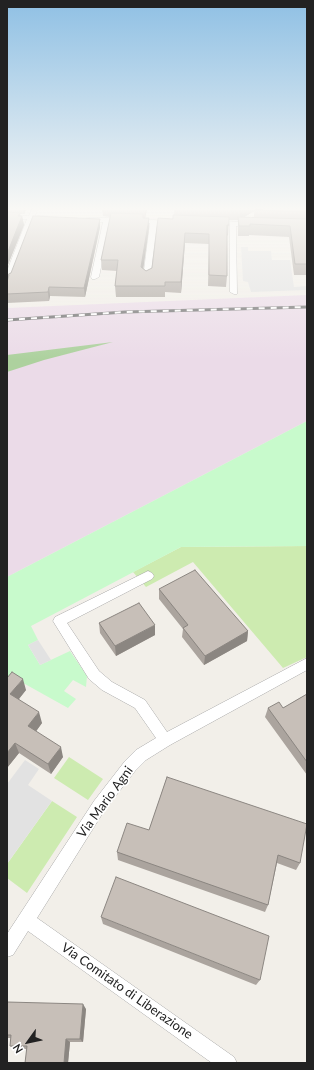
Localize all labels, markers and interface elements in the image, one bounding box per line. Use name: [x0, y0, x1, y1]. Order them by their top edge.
street label: Via Mario Agni: [74, 763, 136, 841]
street label: Via Comitato di Liberazione: [58, 940, 196, 1042]
north arrow: [8, 1022, 48, 1062]
text: N: [10, 1042, 25, 1056]

